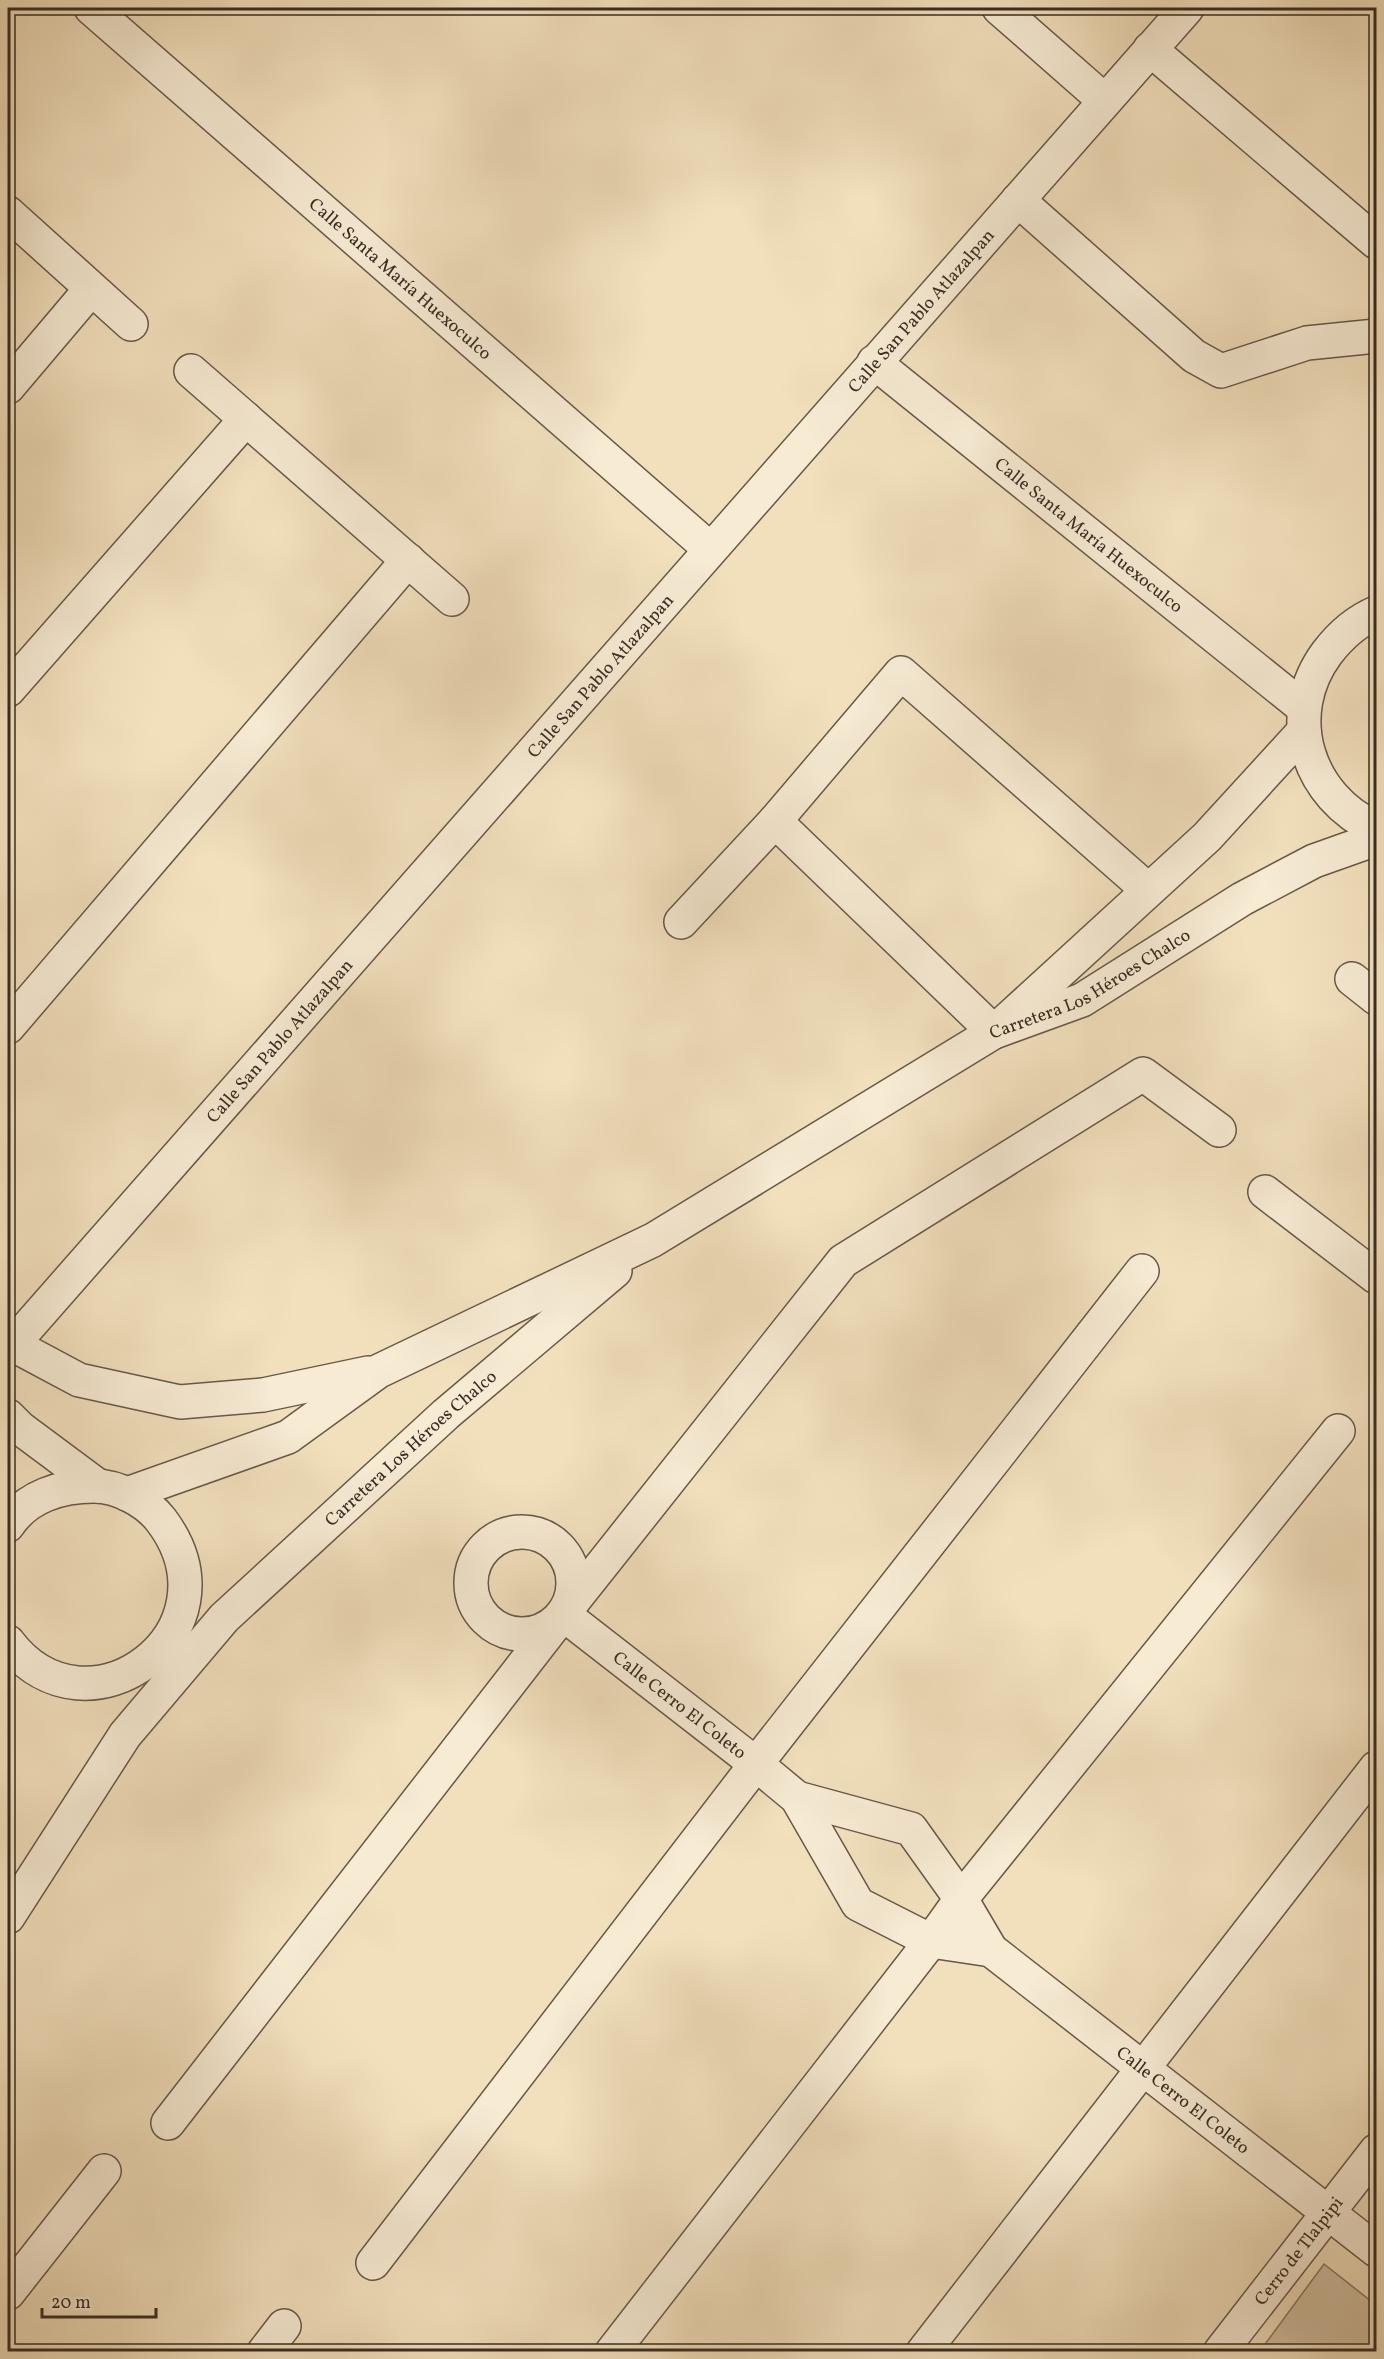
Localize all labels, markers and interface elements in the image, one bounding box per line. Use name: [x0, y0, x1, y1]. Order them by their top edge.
street label: Calle Santa María Huexoculco: [303, 193, 496, 367]
street label: Calle San Pablo Atlazalpan: [843, 224, 1001, 399]
street label: Calle Santa María Huexoculco: [988, 453, 1188, 620]
street label: Calle San Pablo Atlazalpan: [522, 589, 681, 764]
street label: Carretera Los Héroes Chalco: [986, 923, 1196, 1047]
street label: Calle San Pablo Atlazalpan: [201, 954, 360, 1129]
street label: Carretera Los Héroes Chalco: [320, 1365, 503, 1533]
street label: Calle Cerro El Coleto: [607, 1646, 751, 1766]
street label: Calle Cerro El Coleto: [1110, 2041, 1254, 2161]
street label: Cerro de Tlalpipi: [1249, 2192, 1350, 2312]
scale bar: [42, 2281, 156, 2319]
text: 20 m: [51, 2291, 91, 2316]

